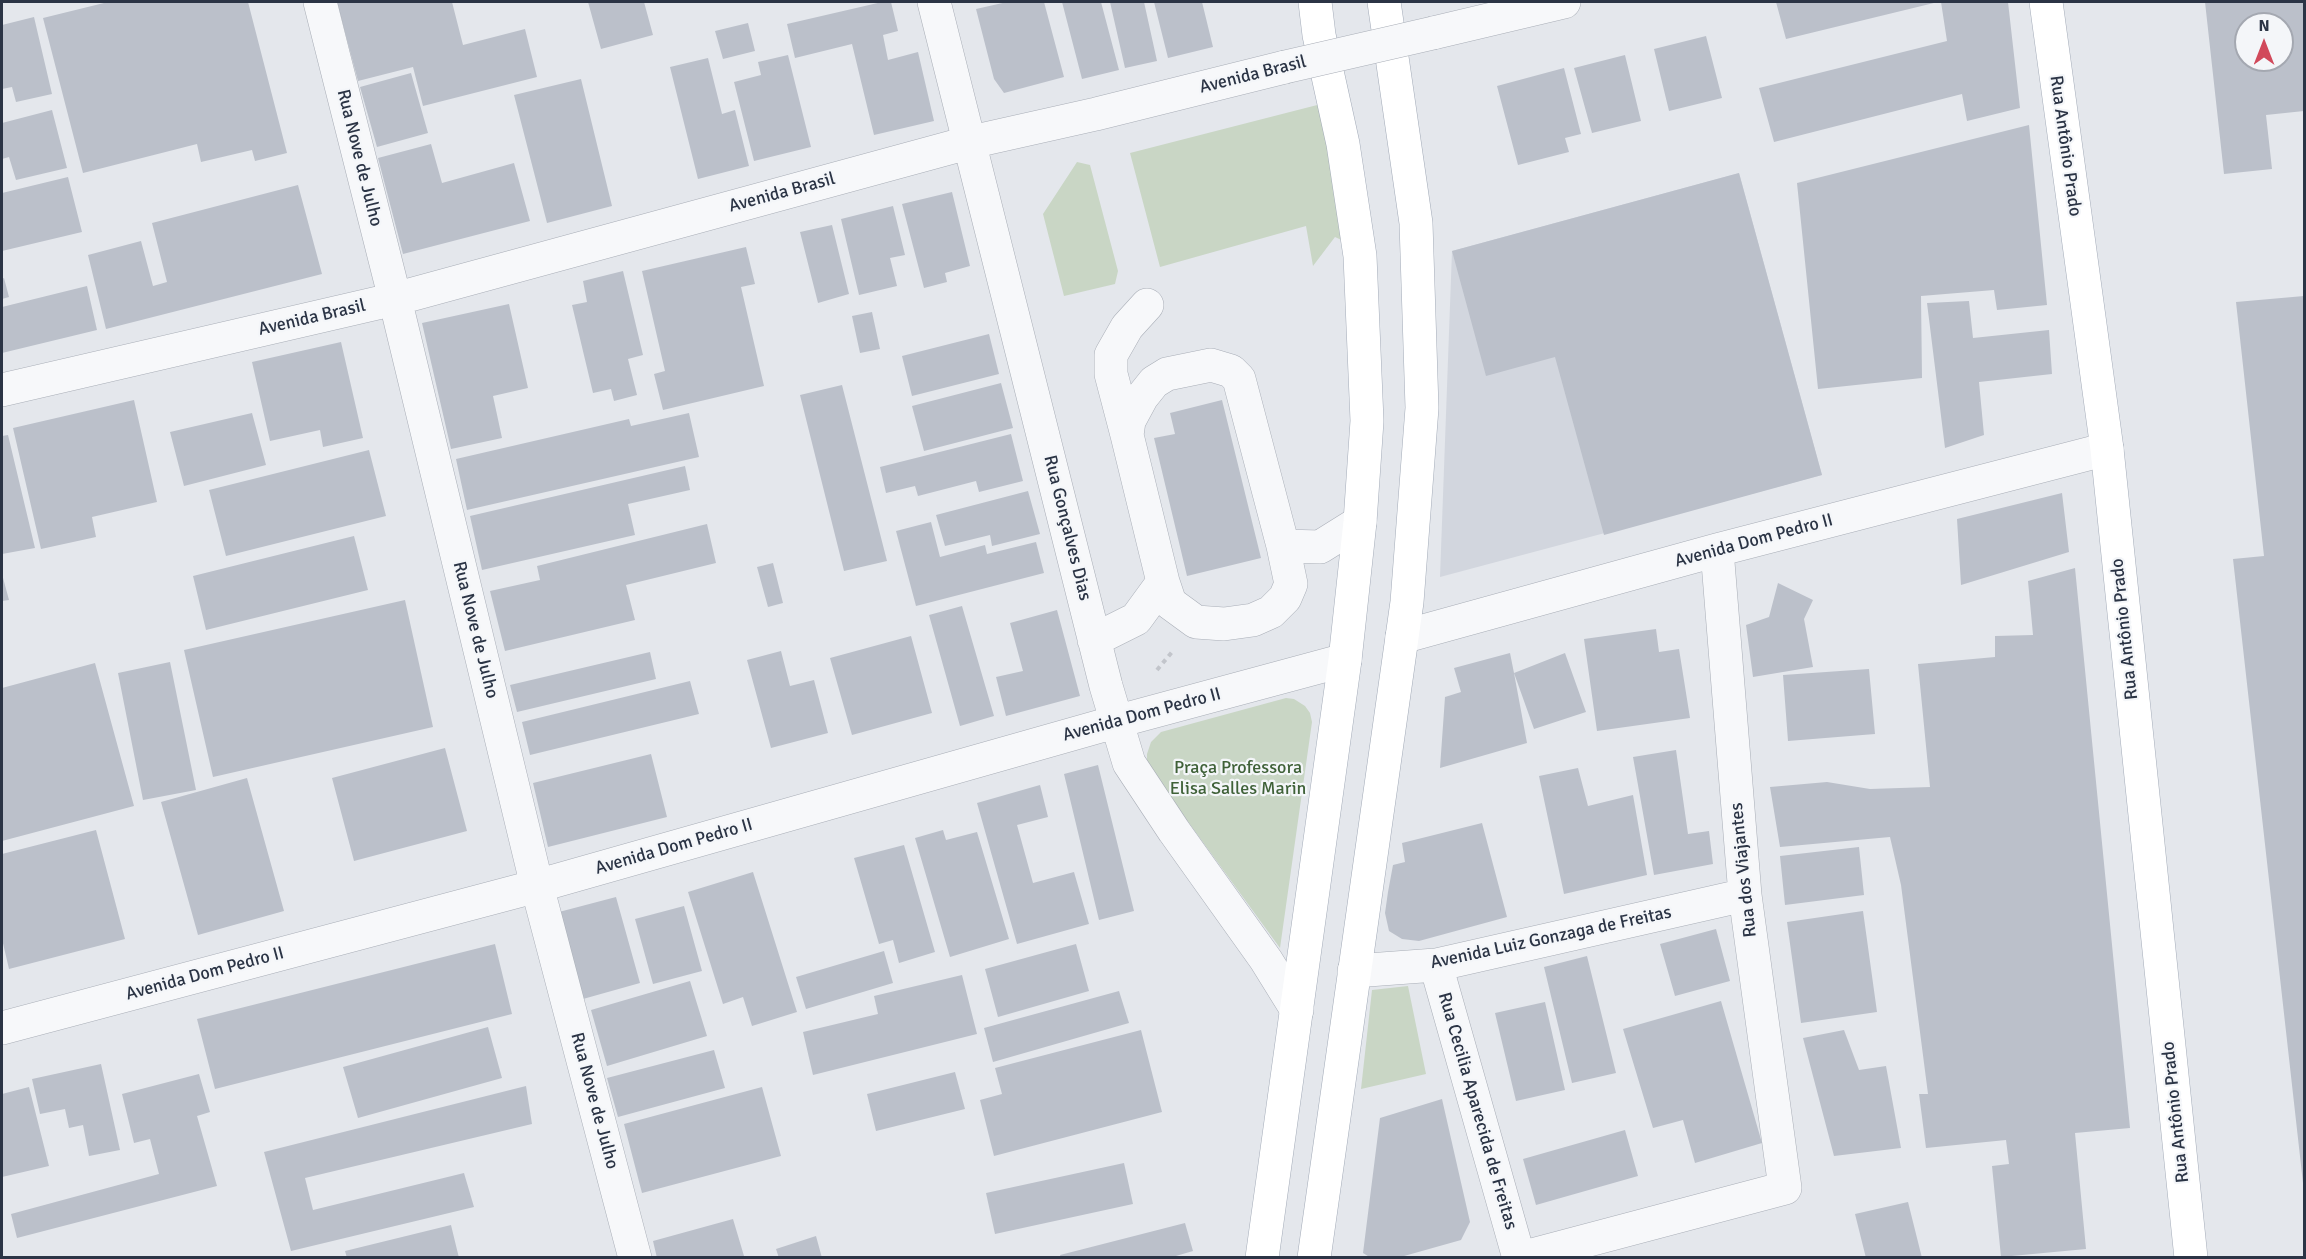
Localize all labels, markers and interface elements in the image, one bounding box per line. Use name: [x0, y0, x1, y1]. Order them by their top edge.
north arrow: [2234, 12, 2294, 72]
text: N: [2258, 16, 2270, 36]
street label: Avenida Brasil: [1197, 51, 1309, 99]
street label: Rua Antônio Prado: [2044, 74, 2086, 218]
street label: Rua Nove de Julho: [332, 87, 386, 229]
street label: Avenida Brasil: [726, 168, 838, 218]
street label: Avenida Brasil: [256, 295, 368, 341]
street label: Rua Gonçalves Dias: [1038, 453, 1096, 603]
street label: Avenida Dom Pedro II: [1673, 510, 1835, 572]
street label: Rua Antônio Prado: [2107, 557, 2143, 701]
street label: Rua Nove de Julho: [448, 559, 502, 701]
street label: Avenida Dom Pedro II: [1061, 684, 1223, 746]
park label: Praça Professora Elisa Salles Marin: [1170, 757, 1306, 800]
street label: Rua dos Viajantes: [1726, 802, 1762, 938]
street label: Avenida Dom Pedro II: [593, 814, 755, 880]
street label: Avenida Luiz Gonzaga de Freitas: [1428, 902, 1674, 974]
street label: Avenida Dom Pedro II: [124, 943, 286, 1005]
street label: Rua Cecilia Aparecida de Freitas: [1433, 990, 1521, 1232]
street label: Rua Nove de Julho: [565, 1030, 623, 1172]
street label: Rua Antônio Prado: [2158, 1040, 2194, 1184]

